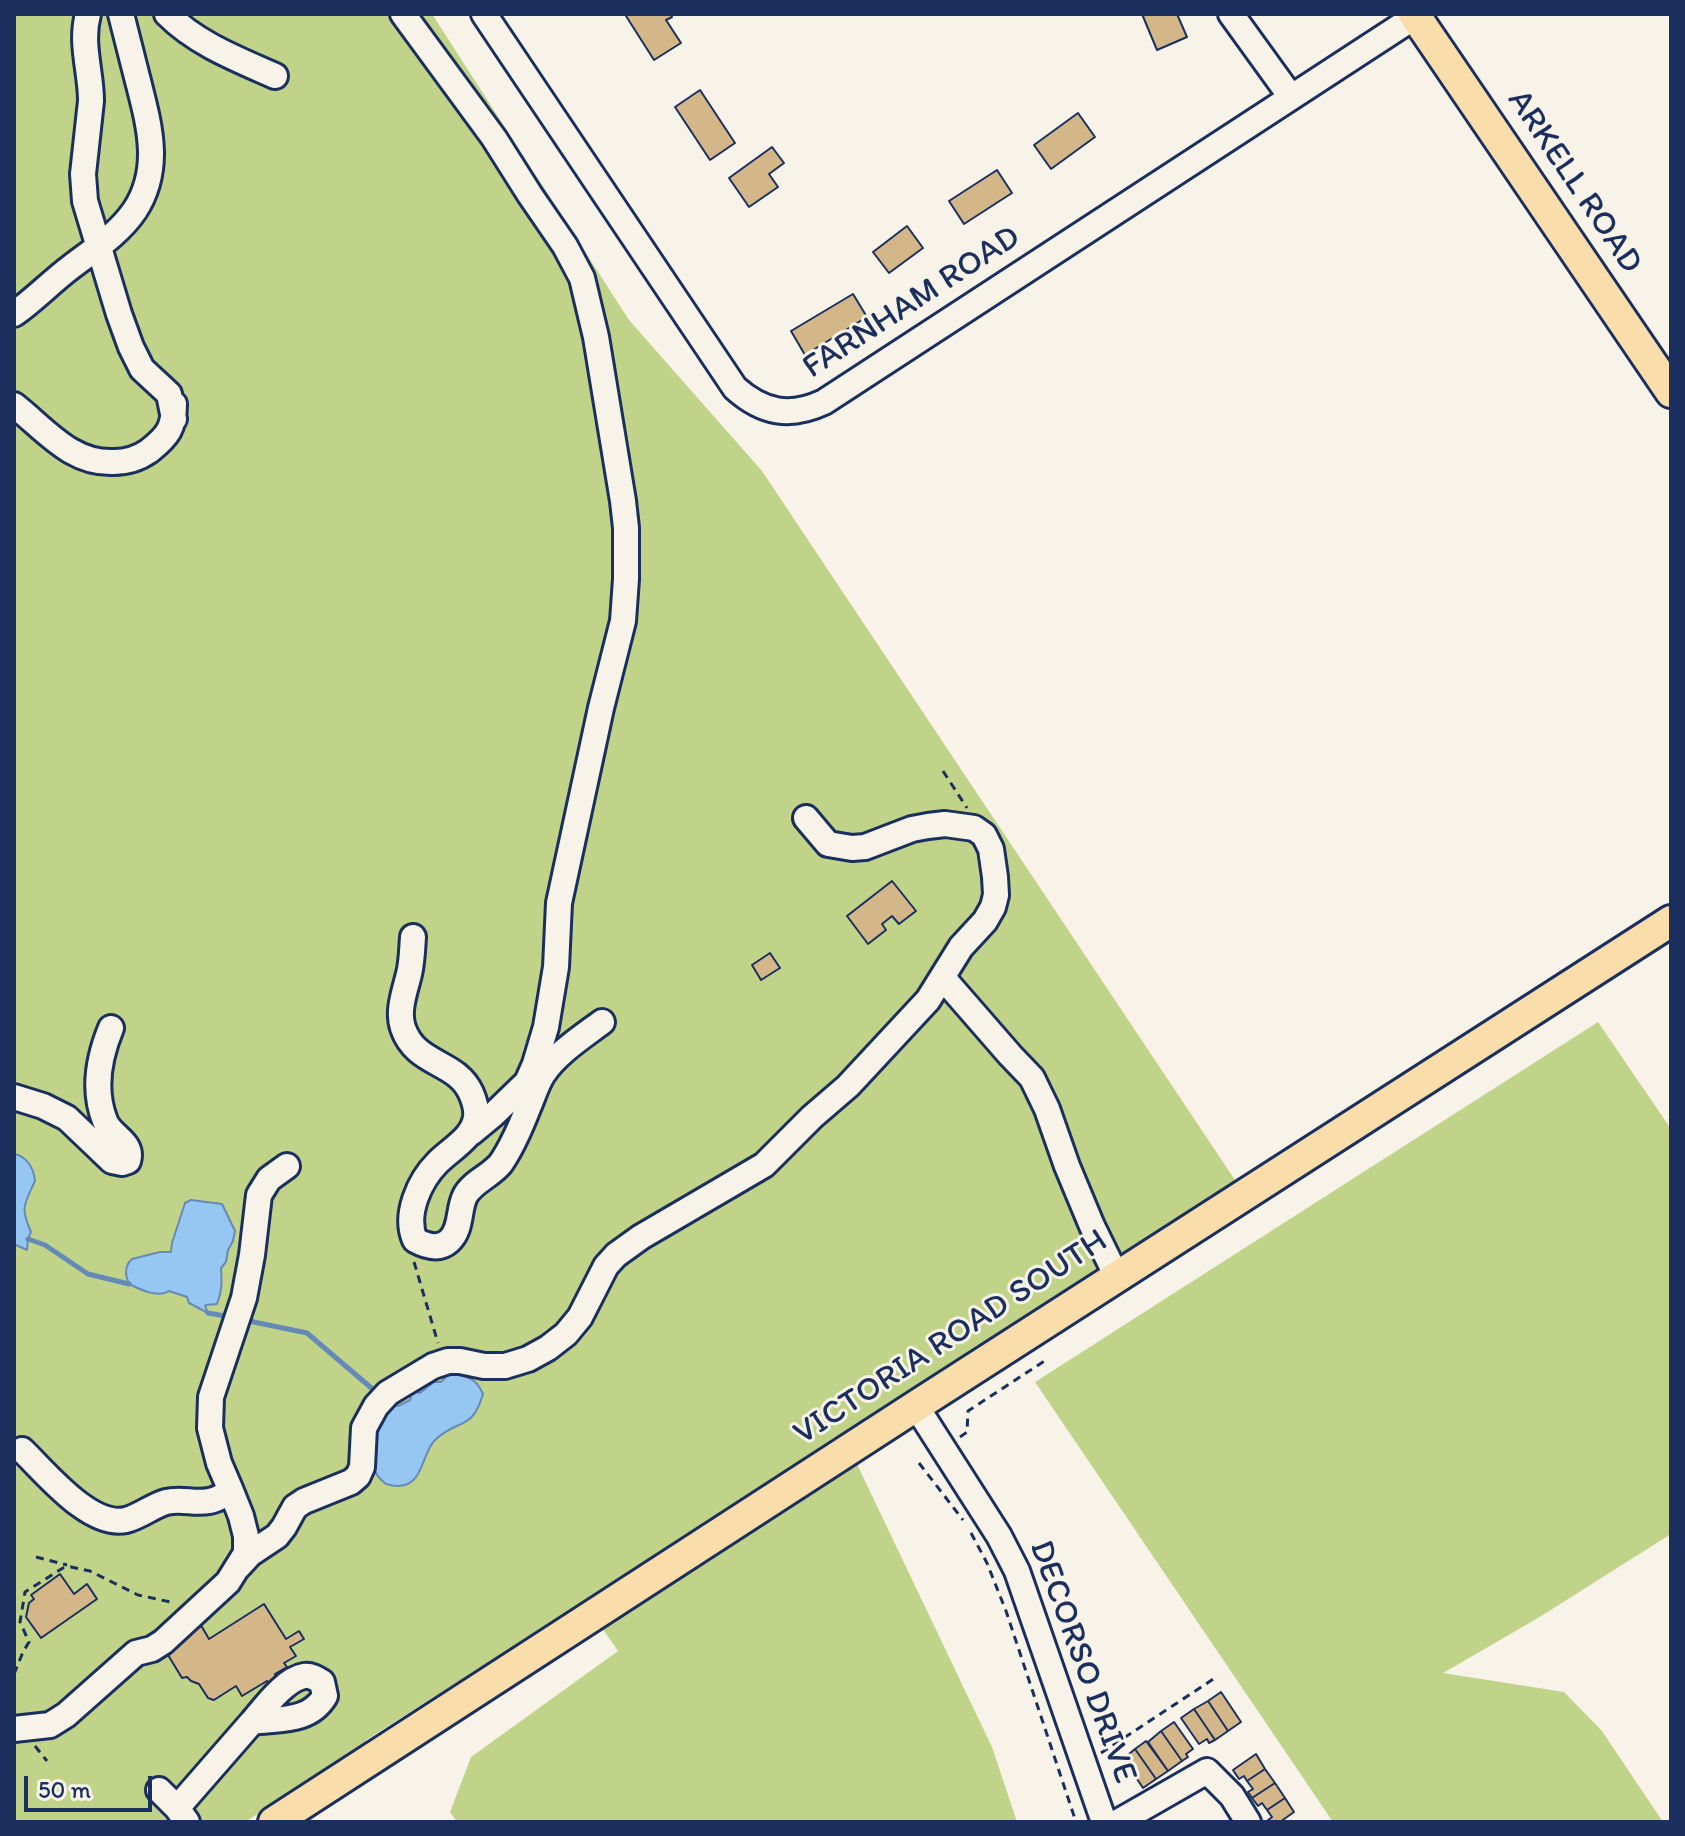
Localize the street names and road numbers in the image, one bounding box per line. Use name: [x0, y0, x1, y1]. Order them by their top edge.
street label: ARKELL ROAD: [1498, 82, 1650, 282]
street label: FARNHAM ROAD: [796, 218, 1028, 388]
street label: VICTORIA ROAD SOUTH: [786, 1221, 1116, 1455]
street label: DECORSO DRIVE: [1019, 1535, 1145, 1789]

